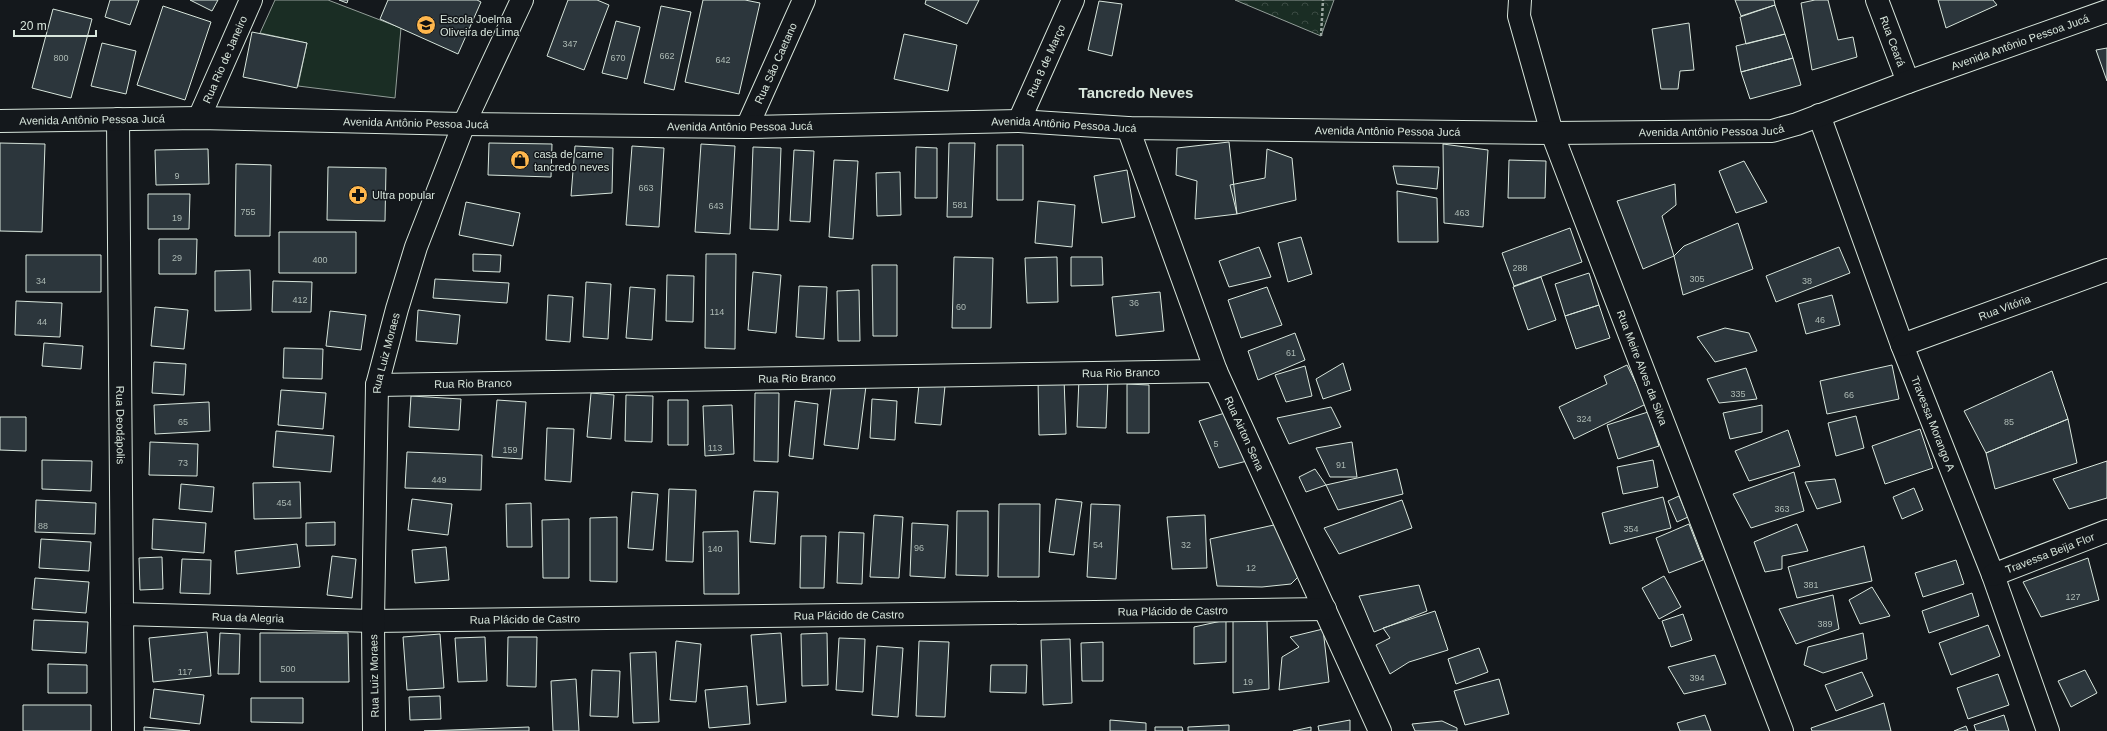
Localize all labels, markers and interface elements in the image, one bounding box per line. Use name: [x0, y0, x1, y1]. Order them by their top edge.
scale bar: [14, 12, 96, 38]
street label: Avenida Antônio Pessoa Jucá: [1949, 12, 2091, 72]
place label: Escola Joelma Oliveira de Lima: [440, 13, 520, 38]
street label: Rua Rio de Janeiro: [200, 14, 249, 105]
school or university icon: Escola Joelma Oliveira de Lima: [415, 14, 437, 36]
street label: Rua Ceará: [1878, 14, 1908, 69]
text: 20 m: [20, 19, 47, 33]
street label: Rua São Caetano: [752, 21, 799, 106]
street label: Rua 8 de Março: [1024, 23, 1067, 99]
house number: 347: [562, 39, 578, 49]
house number: 662: [659, 51, 675, 61]
house number: 800: [53, 53, 69, 63]
house number: 670: [610, 53, 626, 63]
house number: 642: [715, 55, 731, 65]
district label: Tancredo Neves: [1079, 84, 1193, 101]
street label: Avenida Antônio Pessoa Jucá: [19, 113, 166, 127]
street label: Avenida Antônio Pessoa Jucá: [343, 115, 490, 130]
street label: Avenida Antônio Pessoa Jucá: [991, 115, 1137, 134]
street label: Avenida Antônio Pessoa Jucá: [667, 120, 814, 133]
street label: Avenida Antônio Pessoa Jucá: [1639, 122, 1786, 138]
street label: Avenida Antônio Pessoa Jucá: [1315, 124, 1461, 138]
place label: casa de carne tancredo neves: [534, 148, 610, 173]
shop icon: casa de carne tancredo neves: [509, 149, 531, 171]
house number: 9: [174, 171, 180, 181]
house number: 663: [638, 183, 654, 193]
pharmacy icon: Ultra popular: [347, 184, 369, 206]
place label: Ultra popular: [372, 189, 435, 201]
house number: 581: [952, 200, 968, 210]
house number: 643: [708, 201, 724, 211]
house number: 755: [240, 207, 256, 217]
house number: 463: [1454, 208, 1470, 218]
house number: 19: [172, 213, 182, 223]
house number: 29: [172, 253, 182, 263]
house number: 400: [312, 255, 328, 265]
house number: 288: [1512, 263, 1528, 273]
house number: 305: [1689, 274, 1705, 284]
house number: 34: [36, 276, 46, 286]
house number: 38: [1802, 276, 1812, 286]
street label: Rua Vitória: [1977, 292, 2033, 323]
house number: 412: [292, 295, 308, 305]
house number: 36: [1129, 298, 1139, 308]
house number: 60: [956, 302, 966, 312]
house number: 114: [710, 307, 724, 317]
street label: Rua Meire Alves da Silva: [1615, 308, 1670, 428]
street label: Rua Luiz Moraes: [371, 311, 402, 394]
house number: 46: [1815, 315, 1825, 325]
house number: 44: [37, 317, 47, 327]
house number: 61: [1286, 348, 1296, 358]
street label: Rua Rio Branco: [1082, 366, 1160, 379]
street label: Rua Rio Branco: [758, 371, 836, 385]
street label: Travessa Morango A: [1909, 374, 1958, 473]
street label: Rua Rio Branco: [434, 377, 512, 390]
street label: Rua Deodápolis: [114, 386, 127, 465]
house number: 335: [1730, 389, 1746, 399]
house number: 66: [1844, 390, 1854, 400]
street label: Rua Airton Sena: [1222, 394, 1267, 473]
house number: 324: [1576, 414, 1592, 424]
house number: 65: [178, 417, 188, 427]
house number: 85: [2004, 417, 2014, 427]
house number: 5: [1213, 439, 1219, 449]
house number: 113: [708, 443, 722, 453]
house number: 159: [502, 445, 518, 455]
house number: 73: [178, 458, 188, 468]
house number: 91: [1336, 460, 1346, 470]
house number: 449: [431, 475, 447, 485]
house number: 454: [276, 498, 292, 508]
house number: 363: [1774, 504, 1790, 514]
house number: 88: [38, 521, 48, 531]
house number: 354: [1623, 524, 1639, 534]
street label: Travessa Beija Flor: [2004, 530, 2096, 576]
house number: 54: [1093, 540, 1103, 550]
house number: 32: [1181, 540, 1191, 550]
house number: 96: [914, 543, 924, 553]
house number: 140: [707, 544, 723, 554]
house number: 12: [1246, 563, 1256, 573]
house number: 381: [1803, 580, 1819, 590]
house number: 127: [2065, 592, 2081, 602]
street label: Rua Plácido de Castro: [1118, 604, 1228, 618]
street label: Rua Plácido de Castro: [794, 608, 904, 622]
street label: Rua da Alegria: [212, 611, 285, 625]
street label: Rua Plácido de Castro: [470, 612, 580, 626]
house number: 389: [1817, 619, 1833, 629]
street label: Rua Luiz Moraes: [367, 634, 381, 718]
house number: 500: [280, 664, 296, 674]
house number: 117: [178, 667, 192, 677]
house number: 394: [1689, 673, 1705, 683]
house number: 19: [1243, 677, 1253, 687]

